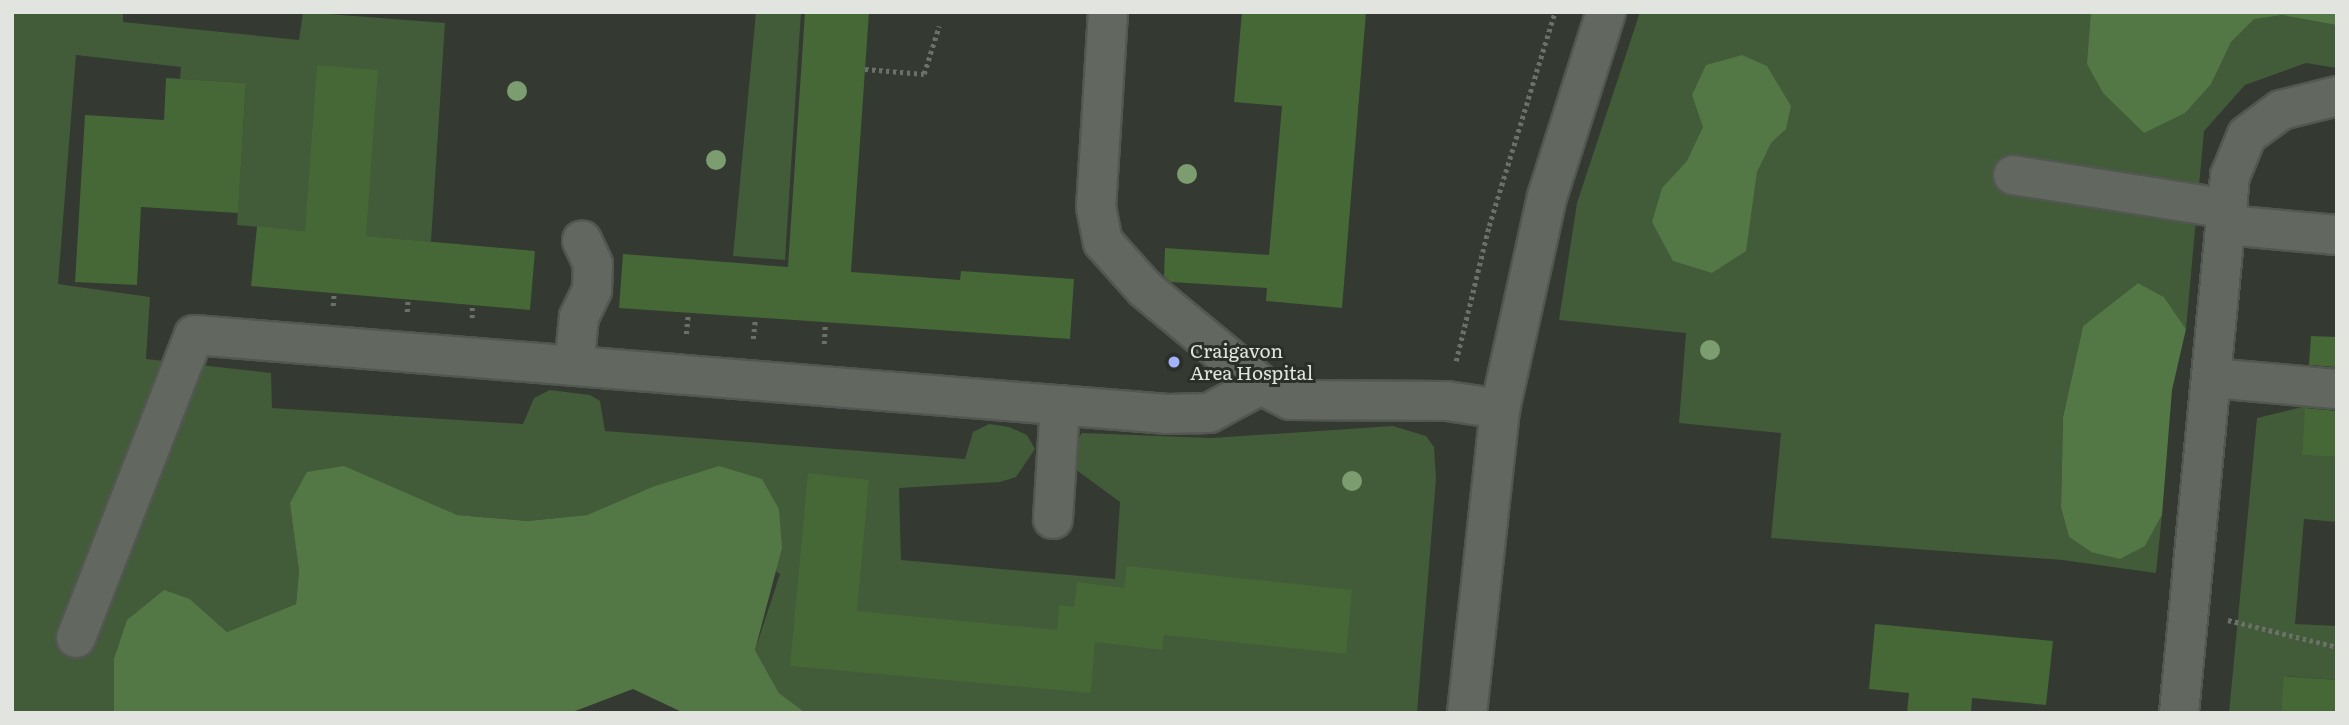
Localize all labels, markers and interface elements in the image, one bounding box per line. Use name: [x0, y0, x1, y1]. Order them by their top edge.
place label: Craigavon Area Hospital: [1190, 340, 1313, 384]
marker: Craigavon Area Hospital: [1164, 352, 1184, 372]

